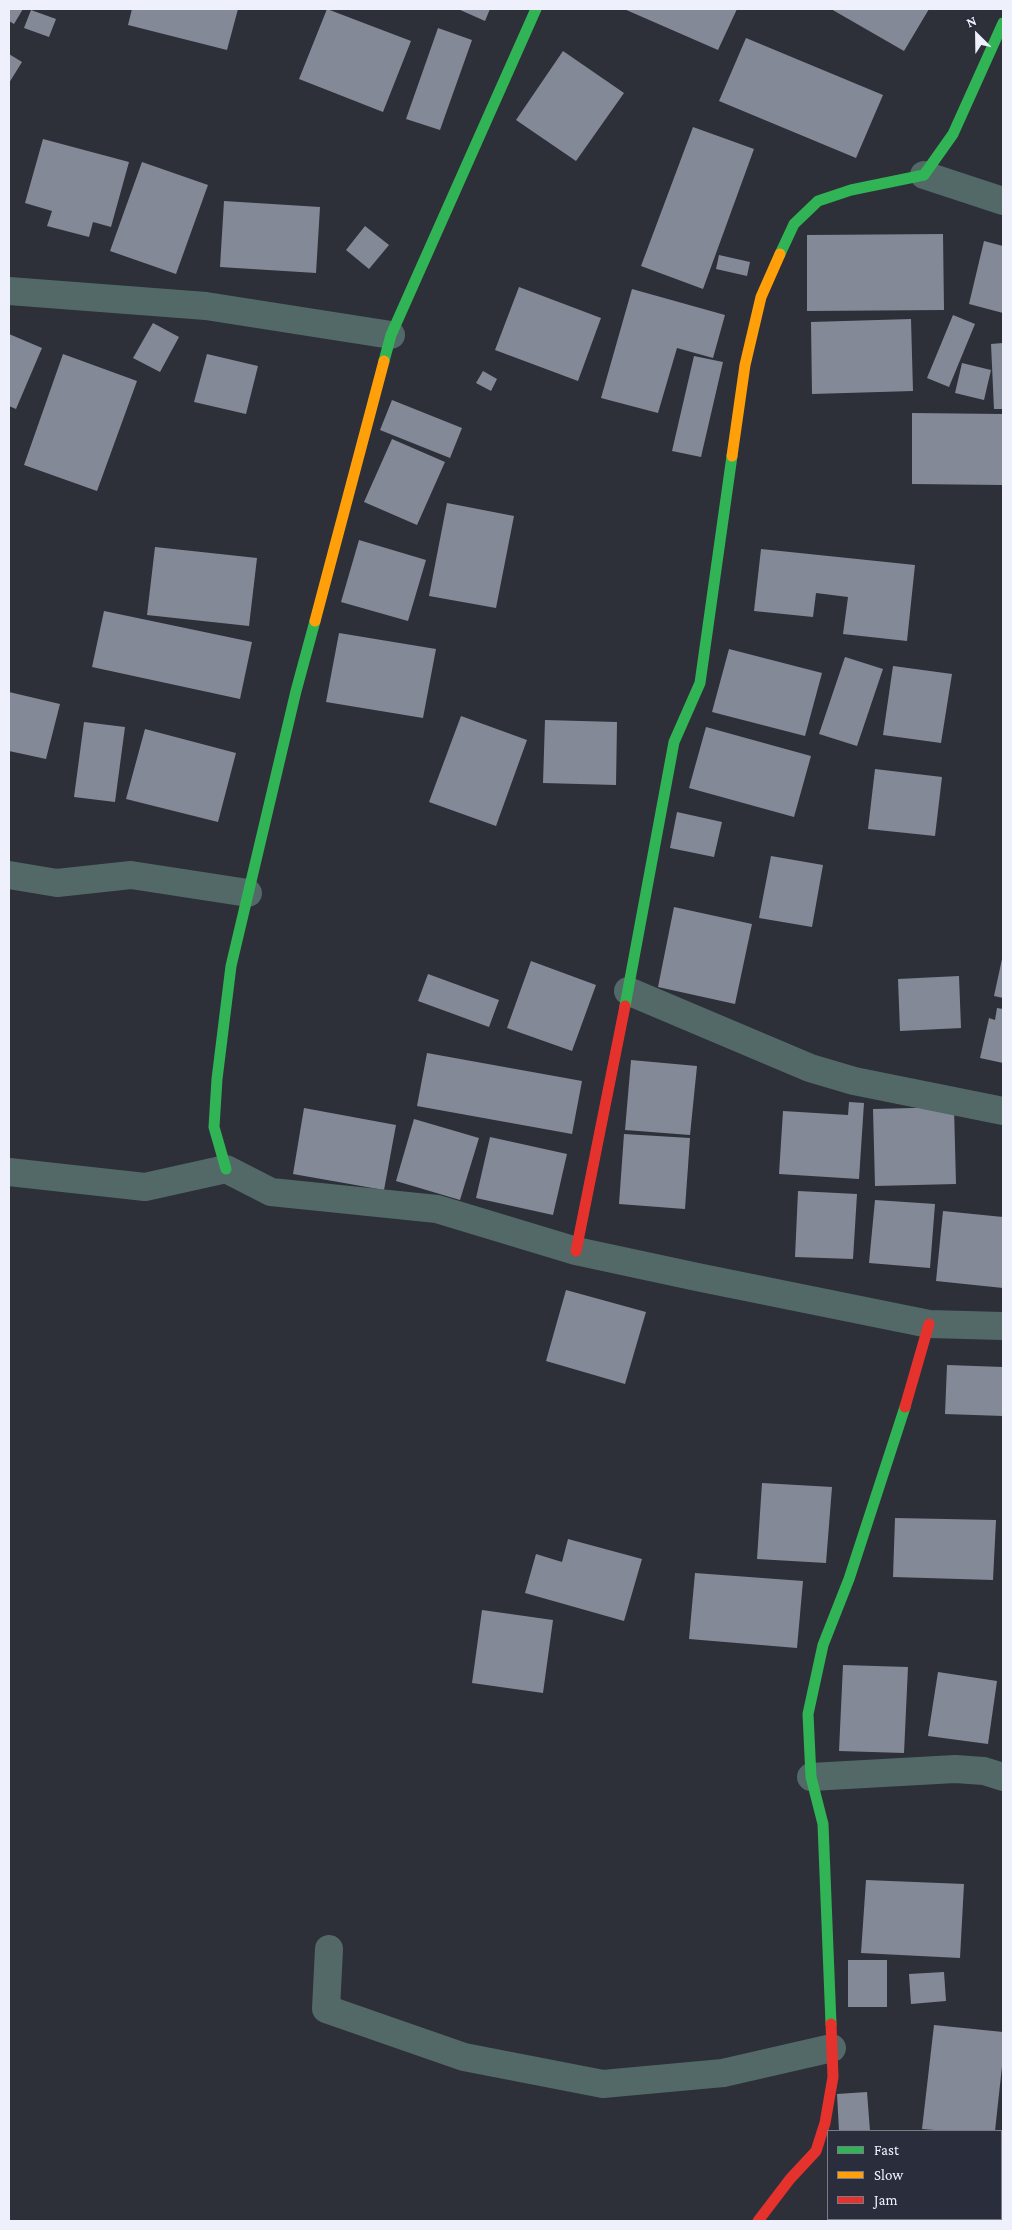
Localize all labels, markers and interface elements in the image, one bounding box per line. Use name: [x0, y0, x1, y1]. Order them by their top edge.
north arrow: [952, 10, 1002, 60]
text: N: [964, 12, 979, 30]
legend: [827, 2130, 1002, 2220]
text: Fast: [874, 2142, 899, 2158]
text: Slow: [874, 2167, 903, 2183]
text: Jam: [874, 2192, 897, 2208]

